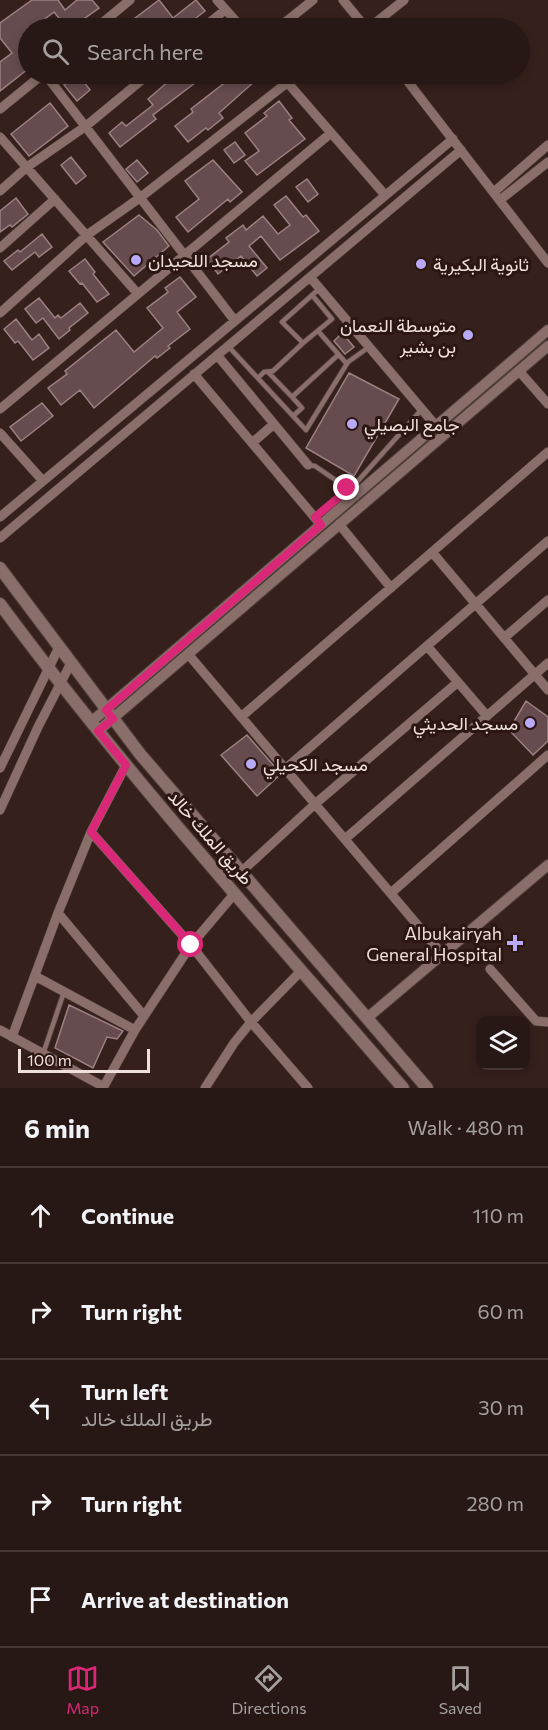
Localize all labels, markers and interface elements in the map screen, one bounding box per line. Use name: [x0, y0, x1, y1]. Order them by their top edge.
search box: [18, 18, 530, 84]
icon: search: [39, 35, 72, 68]
text: Search here: [87, 38, 203, 65]
place label: مسجد اللحيدان: [148, 249, 258, 271]
marker: مسجد اللحيدان: [129, 253, 143, 267]
place label: ثانوية البكيرية: [433, 253, 529, 276]
marker: ثانوية البكيرية: [414, 257, 428, 271]
place label: متوسطة النعمان بن بشير: [340, 314, 456, 358]
marker: متوسطة النعمان بن بشير: [461, 328, 475, 342]
place label: جامع البصيلي: [364, 413, 460, 440]
marker: جامع البصيلي: [345, 417, 359, 431]
route end: [333, 474, 359, 500]
place label: مسجد الحديثي: [413, 712, 518, 739]
marker: مسجد الحديثي: [523, 716, 537, 730]
place label: مسجد الكحيلي: [263, 753, 368, 780]
marker: مسجد الكحيلي: [244, 757, 258, 771]
street label: طريق الملك خالد: [163, 785, 258, 890]
place label: Albukairyah General Hospital: [366, 922, 502, 965]
route start: [177, 931, 203, 957]
marker: Albukairyah General Hospital: [506, 934, 524, 952]
map controls: [476, 1016, 530, 1070]
button: layers: [476, 1016, 530, 1070]
scale bar: [18, 1046, 150, 1074]
text: 100 m: [27, 1050, 72, 1069]
text: 6 min: [24, 1112, 90, 1143]
text: Walk · 480 m: [407, 1115, 524, 1139]
icon: ahead: [24, 1199, 57, 1232]
text: Continue: [81, 1202, 174, 1229]
text: 110 m: [473, 1203, 524, 1227]
icon: right: [24, 1295, 57, 1328]
text: Turn right: [81, 1298, 182, 1325]
text: 60 m: [478, 1299, 524, 1323]
text: Turn left: [81, 1378, 168, 1405]
icon: left: [24, 1391, 57, 1424]
text: 30 m: [478, 1395, 524, 1419]
text: طريق الملك خالد: [81, 1406, 213, 1430]
icon: right: [24, 1487, 57, 1520]
text: Turn right: [81, 1490, 182, 1517]
text: 280 m: [466, 1491, 524, 1515]
icon: arrive: [24, 1583, 57, 1616]
text: Arrive at destination: [81, 1586, 289, 1613]
tab: Map: [66, 1662, 99, 1717]
tab: Directions: [231, 1662, 306, 1717]
tab: Saved: [439, 1662, 482, 1717]

